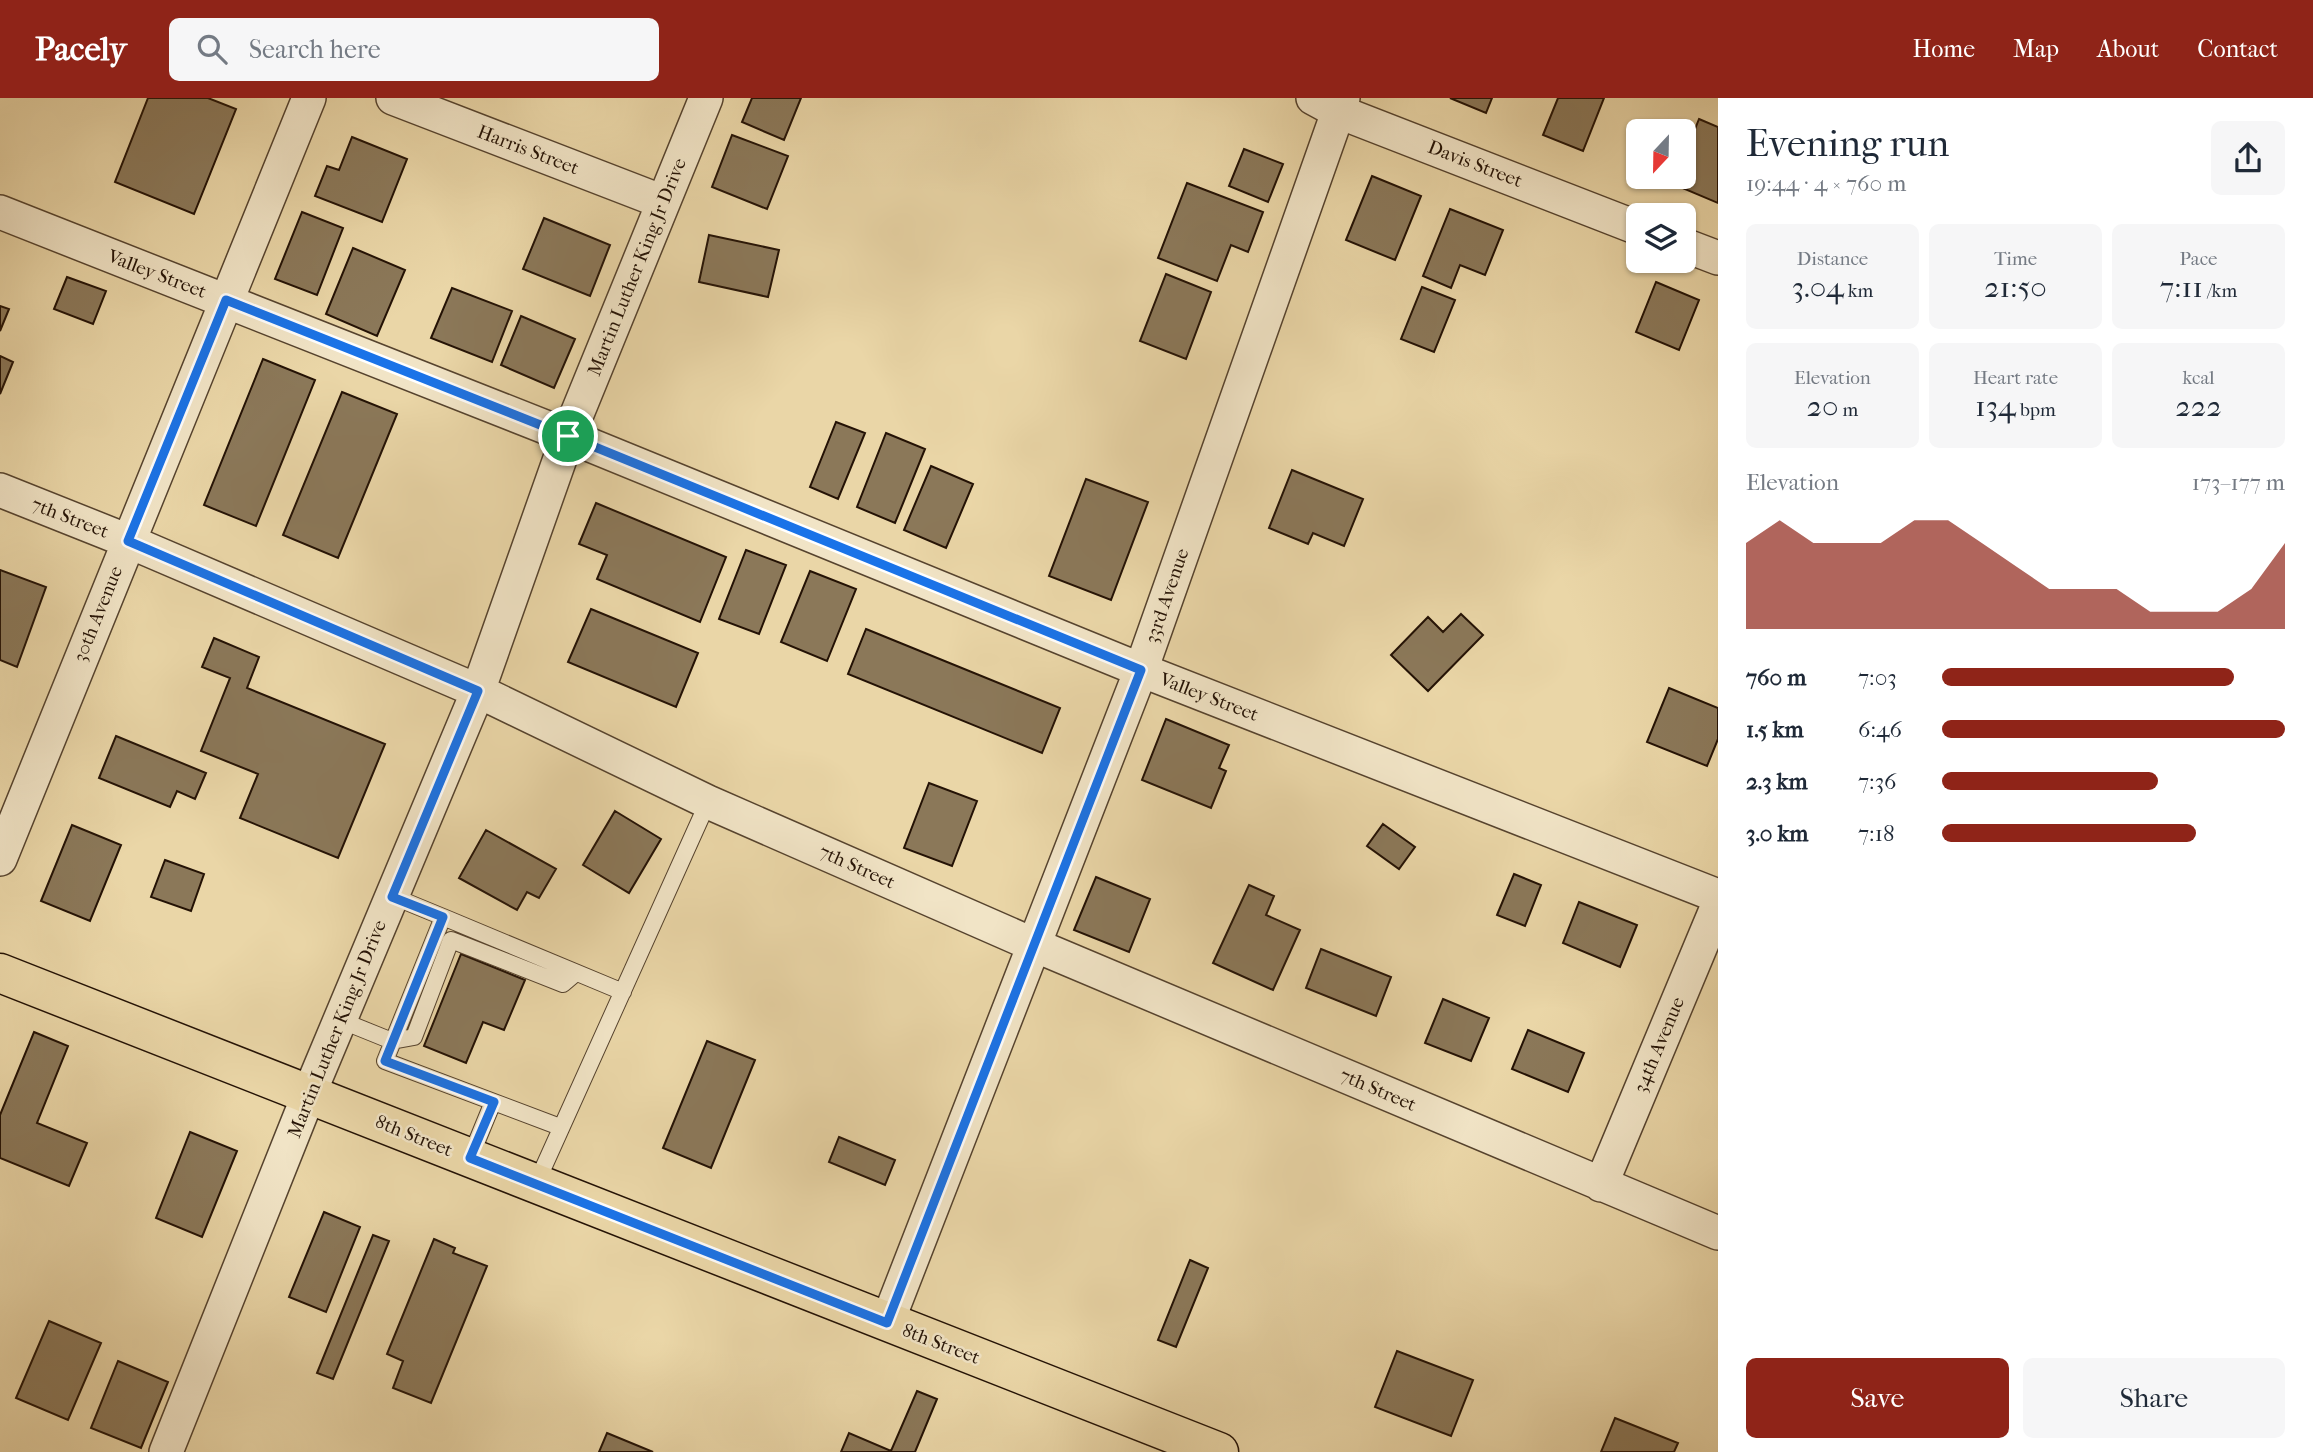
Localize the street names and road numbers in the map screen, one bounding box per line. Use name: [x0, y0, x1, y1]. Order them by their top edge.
street label: Harris Street: [474, 121, 582, 179]
street label: Davis Street: [1425, 136, 1526, 192]
street label: Martin Luther King Jr Drive: [583, 155, 691, 379]
street label: Valley Street: [104, 245, 210, 303]
street label: 7th Street: [28, 493, 112, 543]
street label: 33rd Avenue: [1140, 546, 1194, 646]
street label: 30th Avenue: [69, 563, 127, 665]
street label: Valley Street: [1156, 668, 1262, 726]
street label: 7th Street: [816, 841, 899, 894]
street label: Martin Luther King Jr Drive: [283, 917, 391, 1141]
street label: 34th Avenue: [1629, 994, 1689, 1096]
street label: 7th Street: [1336, 1064, 1420, 1116]
street label: 8th Street: [372, 1111, 456, 1161]
street label: 8th Street: [899, 1319, 983, 1369]

